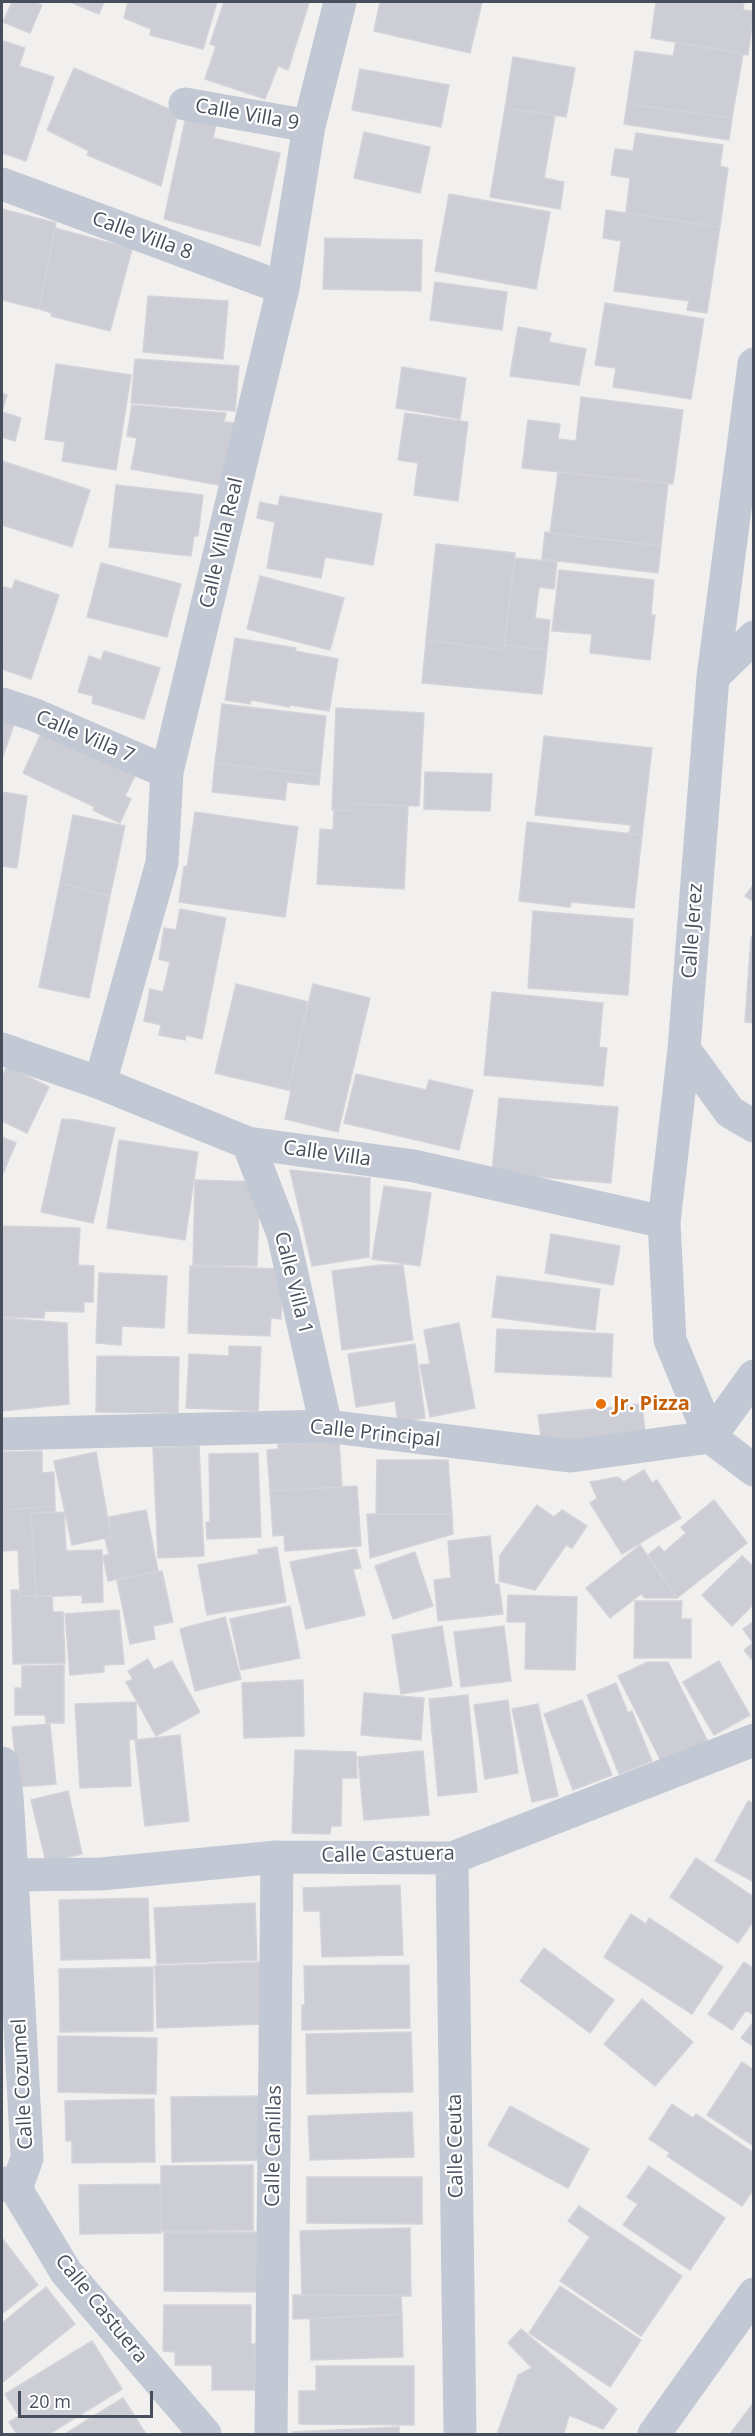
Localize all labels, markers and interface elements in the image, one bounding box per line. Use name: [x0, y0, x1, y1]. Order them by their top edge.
street label: Calle Villa 9: [193, 94, 301, 136]
street label: Calle Villa 8: [89, 207, 195, 265]
street label: Calle Villa Real: [195, 475, 249, 611]
street label: Calle Villa 7: [32, 705, 138, 769]
street label: Calle Jerez: [678, 882, 708, 980]
street label: Calle Villa: [282, 1136, 372, 1172]
street label: Calle Villa 1: [269, 1229, 317, 1337]
place label: Jr. Pizza: [613, 1392, 690, 1416]
marker: Jr. Pizza: [594, 1397, 608, 1411]
street label: Calle Principal: [309, 1415, 441, 1453]
street label: Calle Castuera: [321, 1842, 455, 1868]
street label: Calle Cozumel: [8, 2018, 38, 2150]
street label: Calle Canillas: [261, 2085, 287, 2207]
street label: Calle Ceuta: [443, 2094, 469, 2198]
street label: Calle Castuera: [50, 2250, 152, 2368]
scale bar: [21, 2379, 156, 2417]
text: 20 m: [29, 2389, 71, 2413]

